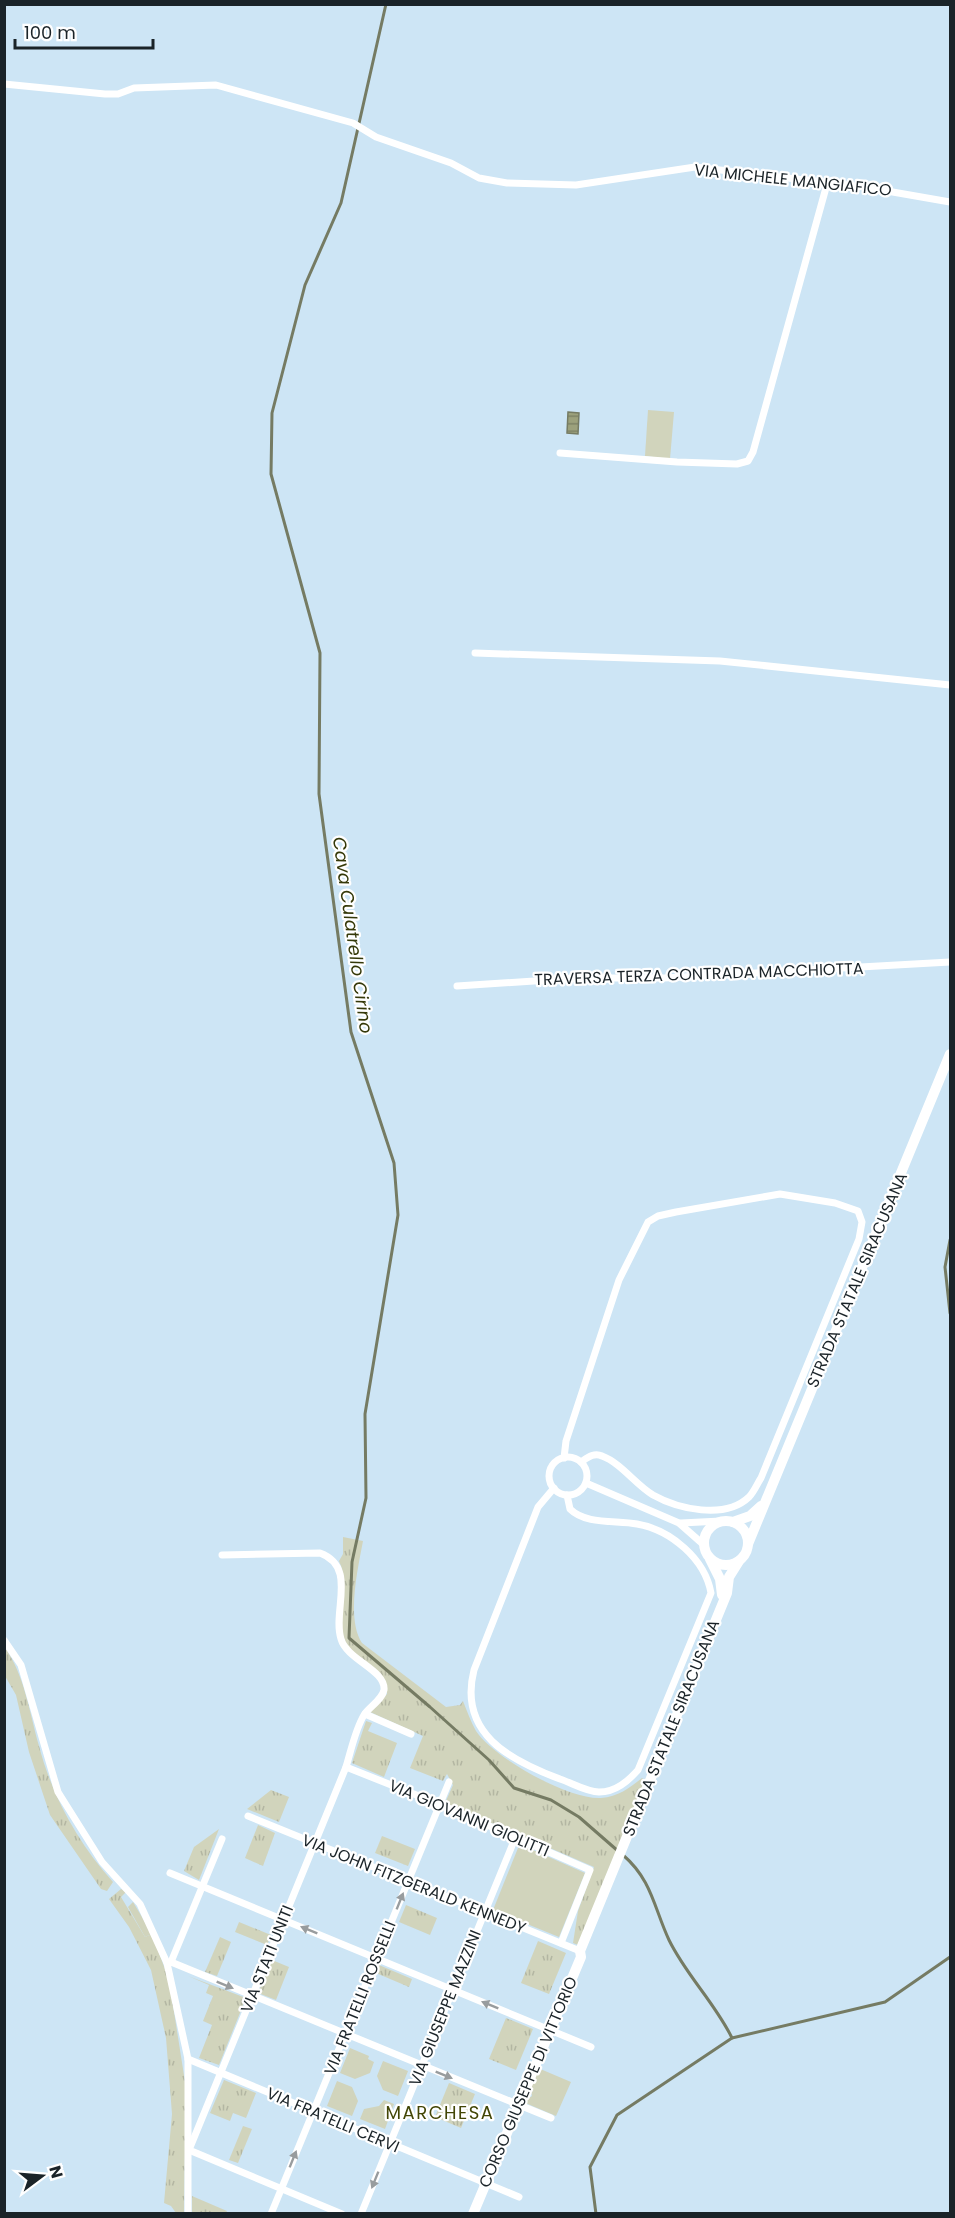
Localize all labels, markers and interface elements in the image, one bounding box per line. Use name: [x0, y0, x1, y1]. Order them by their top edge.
scale bar: [15, 12, 153, 50]
text: 100 m: [24, 20, 76, 45]
street label: VIA MICHELE MANGIAFICO: [693, 158, 893, 202]
water label: Cava Culatrello Cirino: [327, 835, 379, 1035]
street label: TRAVERSA TERZA CONTRADA MACCHIOTTA: [534, 957, 864, 991]
street label: STRADA STATALE SIRACUSANA: [801, 1169, 913, 1391]
street label: STRADA STATALE SIRACUSANA: [617, 1616, 725, 1840]
street label: VIA GIOVANNI GIOLITTI: [385, 1774, 553, 1862]
street label: VIA JOHN FITZGERALD KENNEDY: [299, 1828, 530, 1940]
one-way arrow: [395, 1892, 405, 1910]
street label: VIA STATI UNITI: [235, 1902, 299, 2016]
street label: VIA FRATELLI ROSSELLI: [319, 1918, 401, 2078]
one-way arrow: [300, 1925, 318, 1935]
street label: VIA GIUSEPPE MAZZINI: [403, 1926, 487, 2090]
street label: CORSO GIUSEPPE DI VITTORIO: [473, 1973, 583, 2191]
one-way arrow: [216, 1981, 234, 1990]
one-way arrow: [480, 2000, 498, 2010]
one-way arrow: [436, 2070, 454, 2080]
street label: VIA FRATELLI CERVI: [263, 2082, 403, 2158]
district label: MARCHESA: [386, 2100, 494, 2125]
north arrow: [12, 2146, 72, 2206]
one-way arrow: [289, 2150, 299, 2168]
text: N: [43, 2163, 69, 2181]
one-way arrow: [370, 2171, 379, 2189]

